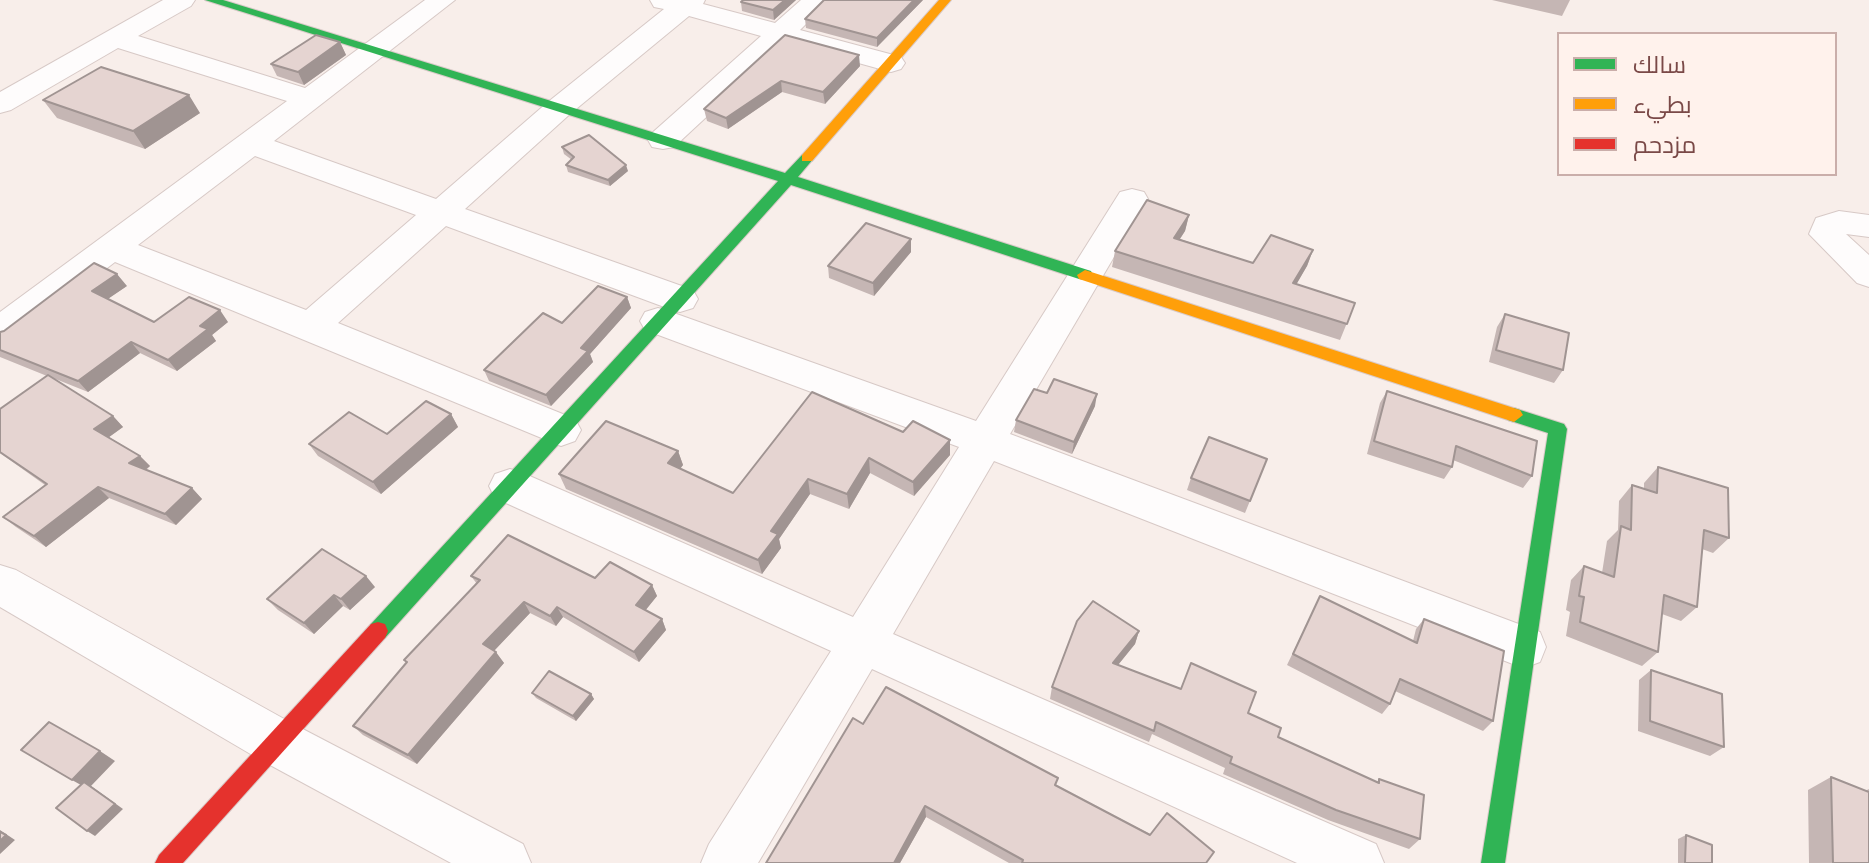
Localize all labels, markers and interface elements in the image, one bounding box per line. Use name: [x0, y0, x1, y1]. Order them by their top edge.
legend: [1557, 32, 1837, 176]
text: سالك: [1633, 51, 1686, 79]
text: بطيء: [1633, 91, 1692, 119]
text: مزدحم: [1633, 131, 1696, 159]

